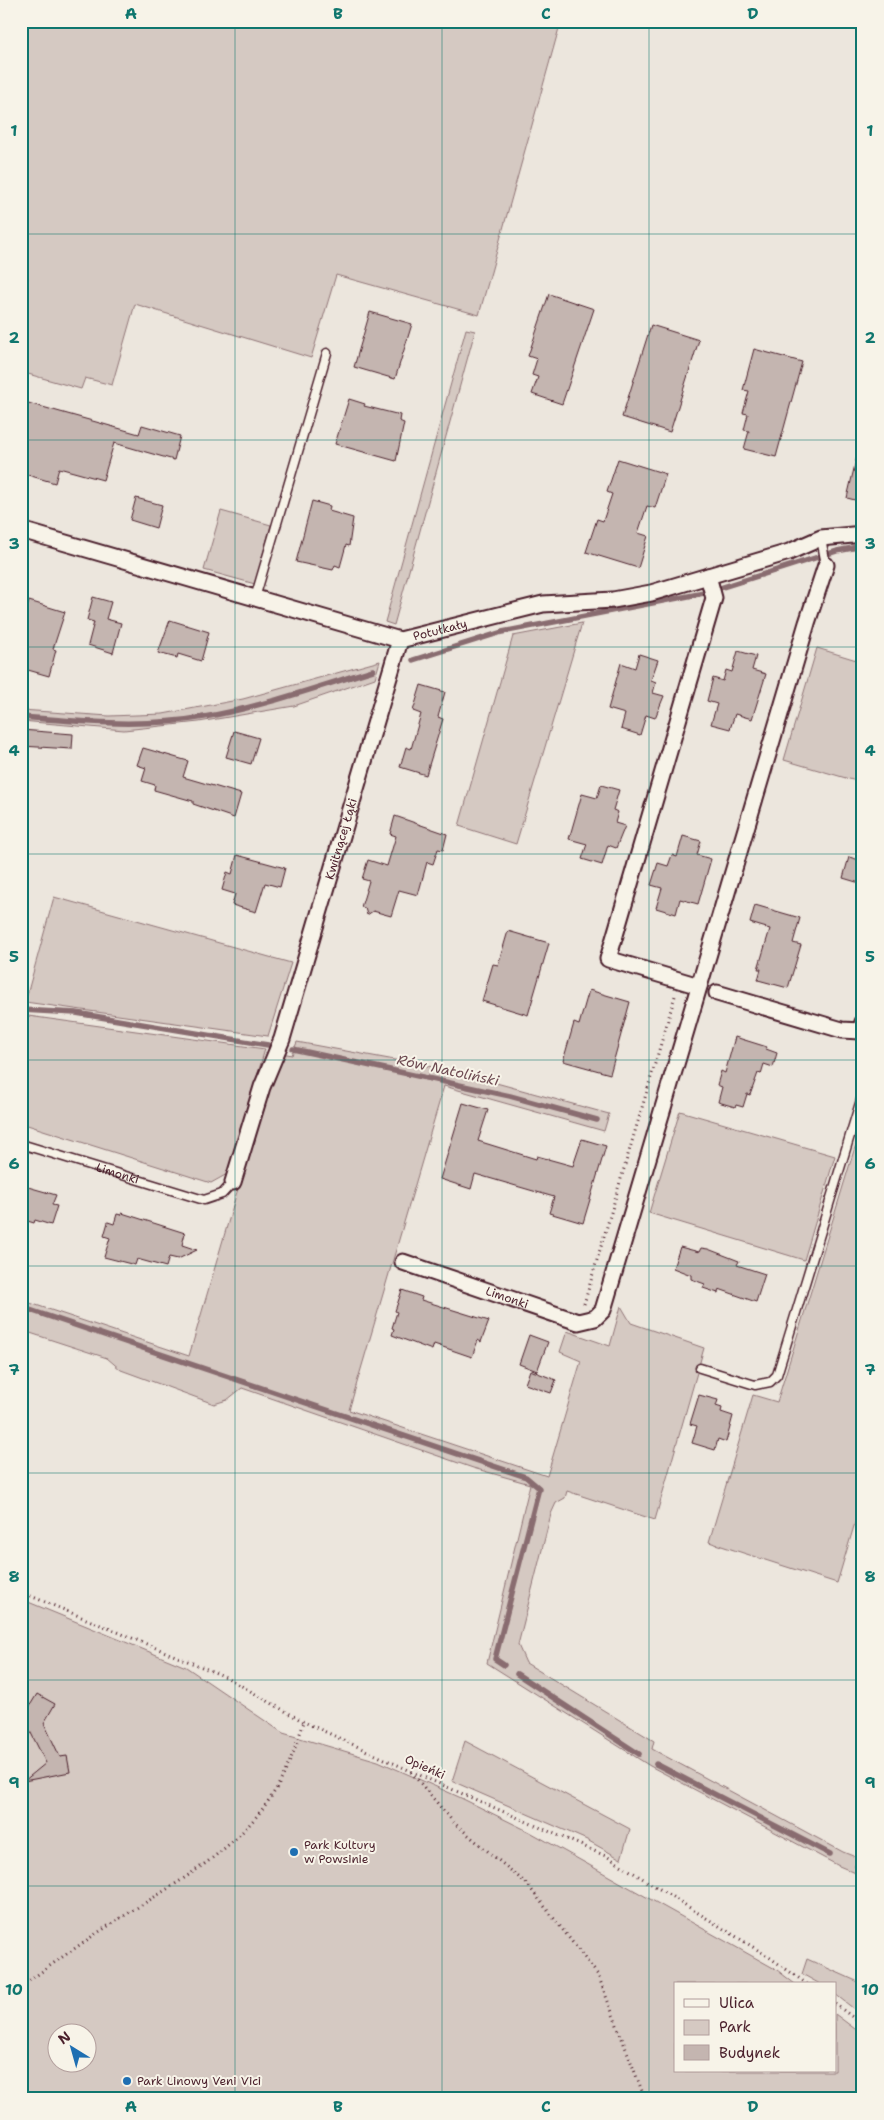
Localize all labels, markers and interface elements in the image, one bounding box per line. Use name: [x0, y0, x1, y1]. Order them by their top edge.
text: A: [125, 3, 137, 24]
text: B: [333, 3, 343, 24]
text: C: [541, 3, 551, 24]
text: D: [747, 3, 759, 24]
text: 1: [10, 120, 18, 141]
text: 1: [866, 120, 874, 141]
text: 2: [8, 327, 20, 348]
text: 2: [864, 327, 876, 348]
text: 3: [8, 533, 20, 554]
text: 3: [864, 533, 876, 554]
street label: Potułkały: [411, 615, 469, 644]
text: 4: [8, 740, 20, 761]
text: 4: [864, 740, 876, 761]
street label: Kwitnącej Łąki: [322, 796, 361, 882]
text: 5: [9, 946, 19, 967]
text: 5: [865, 946, 875, 967]
water label: Rów Natoliński: [395, 1050, 502, 1090]
text: 6: [8, 1153, 20, 1174]
text: 6: [864, 1153, 876, 1174]
street label: Limonki: [94, 1159, 141, 1188]
street label: Limonki: [483, 1283, 531, 1312]
text: 7: [8, 1359, 20, 1380]
text: 7: [864, 1359, 876, 1380]
text: 8: [8, 1566, 20, 1587]
text: 8: [864, 1566, 876, 1587]
street label: Opieńki: [402, 1751, 448, 1783]
text: 9: [8, 1772, 20, 1793]
text: 9: [864, 1772, 876, 1793]
place label: Park Kultury w Powsinie: [304, 1837, 376, 1867]
marker: Park Kultury w Powsinie: [288, 1846, 300, 1858]
text: 10: [5, 1979, 23, 2000]
text: 10: [861, 1979, 879, 2000]
legend: [674, 1982, 836, 2072]
text: Ulica: [719, 1993, 755, 2013]
text: Park: [719, 2017, 751, 2037]
north arrow: [48, 2022, 98, 2072]
text: N: [54, 2027, 74, 2048]
text: Budynek: [719, 2043, 780, 2063]
place label: Park Linowy Veni Vici: [137, 2073, 261, 2089]
marker: Park Linowy Veni Vici: [121, 2075, 133, 2087]
text: A: [125, 2096, 137, 2117]
text: B: [333, 2096, 343, 2117]
text: C: [541, 2096, 551, 2117]
text: D: [747, 2096, 759, 2117]

